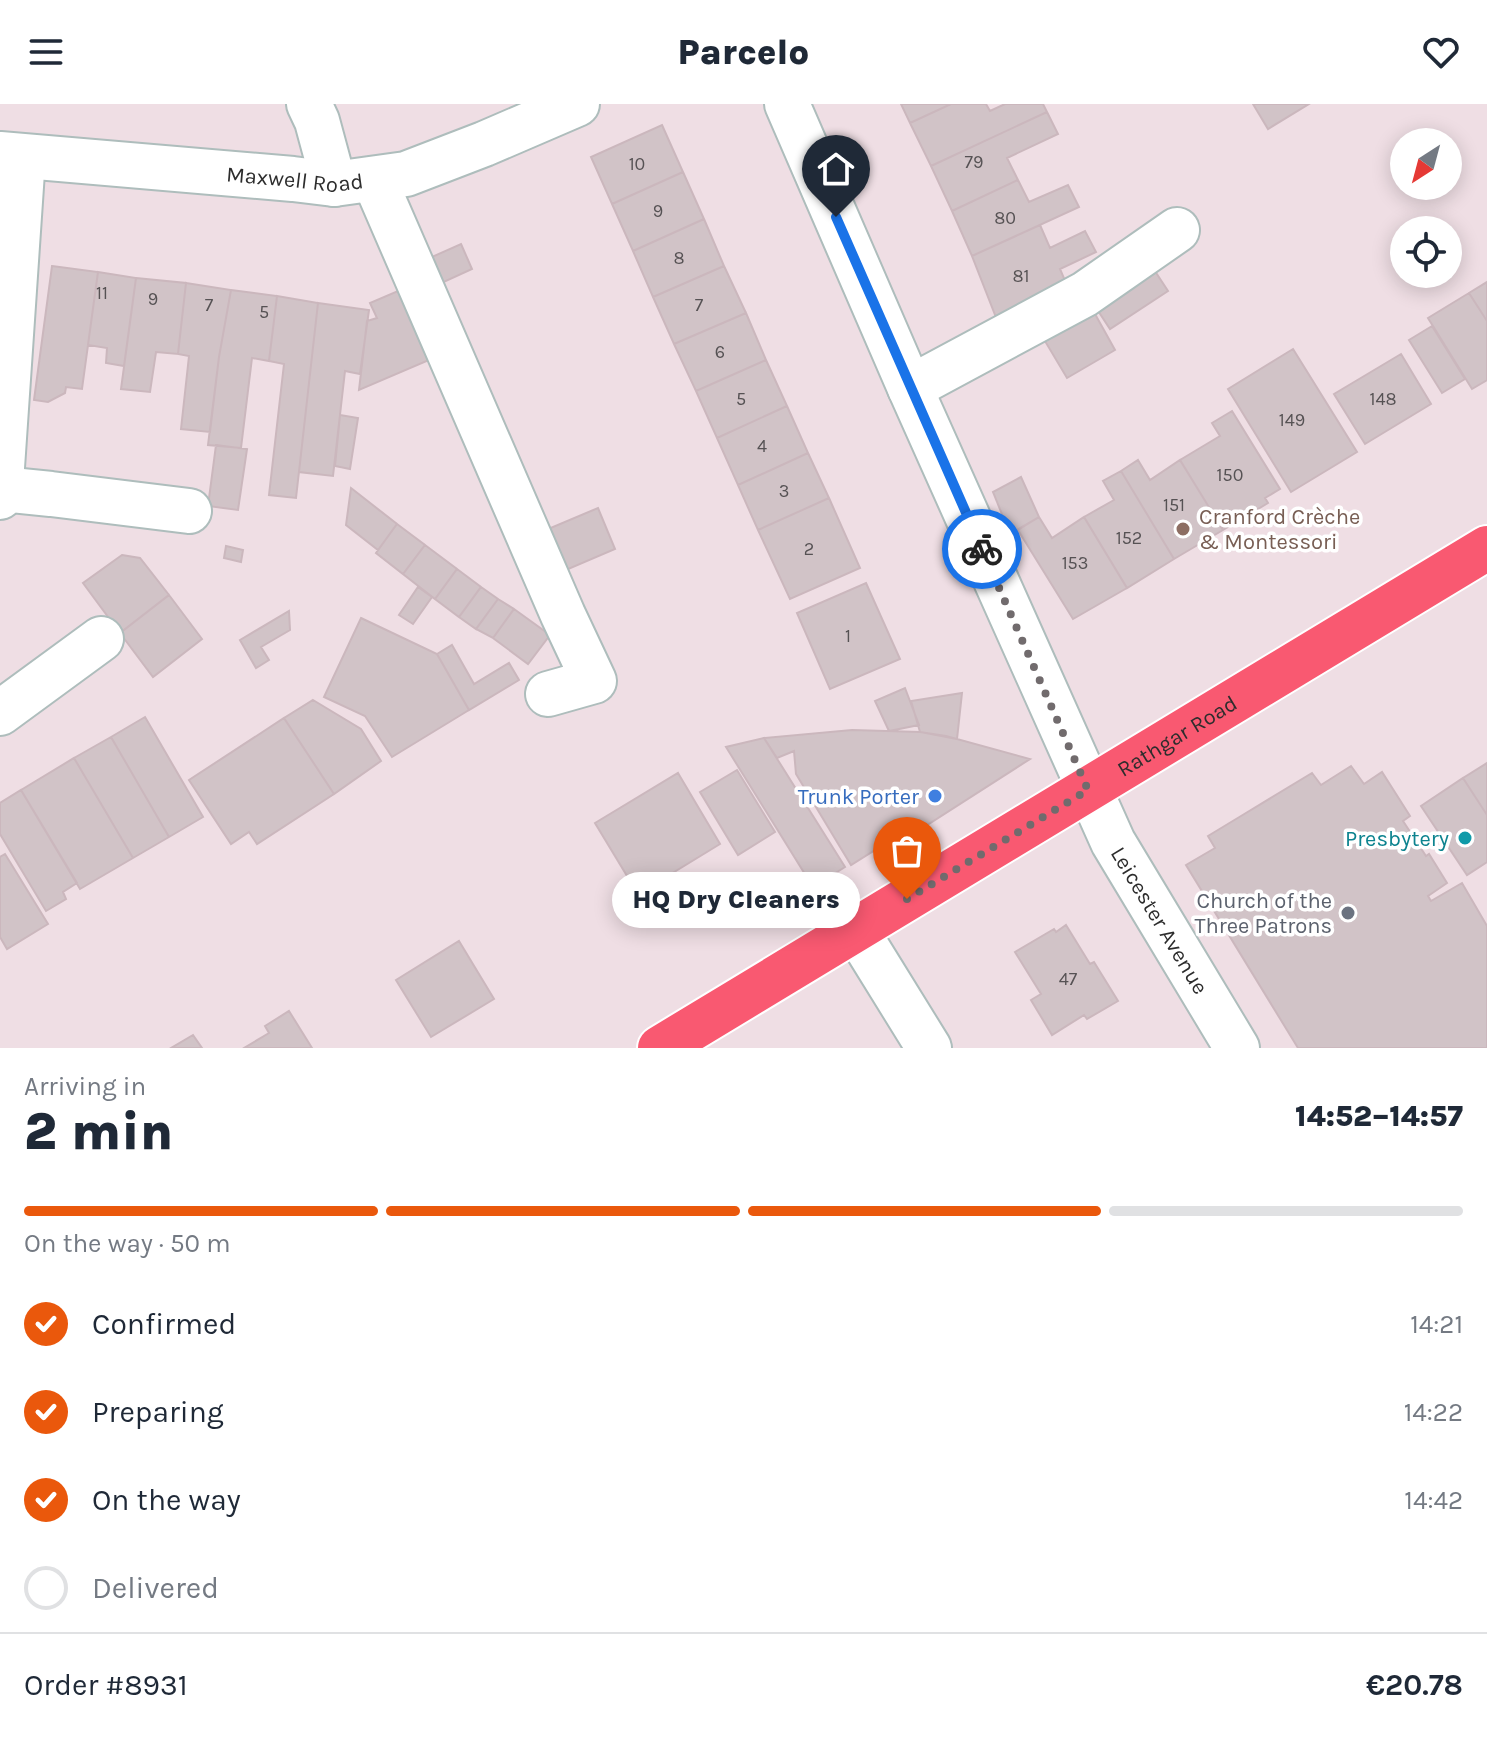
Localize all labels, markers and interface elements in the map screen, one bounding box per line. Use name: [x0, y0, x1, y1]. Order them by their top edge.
icon: menu: [24, 30, 68, 74]
icon: heart: [1419, 30, 1463, 74]
text: Parcelo: [678, 31, 809, 73]
north arrow: [1390, 128, 1462, 200]
map controls: [1390, 128, 1462, 288]
pin: [802, 135, 870, 217]
icon: home: [814, 147, 858, 191]
house number: 79: [965, 151, 983, 173]
house number: 10: [629, 153, 645, 175]
street label: Maxwell Road: [225, 161, 365, 198]
house number: 9: [653, 200, 663, 222]
house number: 80: [994, 207, 1016, 229]
button: locate: [1390, 216, 1462, 288]
house number: 8: [673, 247, 685, 269]
house number: 81: [1012, 265, 1030, 287]
house number: 11: [96, 282, 108, 304]
house number: 9: [148, 288, 158, 310]
house number: 7: [205, 294, 214, 316]
house number: 7: [695, 294, 704, 316]
house number: 5: [259, 301, 269, 323]
house number: 6: [715, 341, 725, 363]
house number: 5: [736, 388, 746, 410]
house number: 148: [1369, 388, 1397, 410]
house number: 149: [1279, 409, 1305, 431]
house number: 4: [757, 435, 767, 457]
house number: 150: [1217, 464, 1243, 486]
house number: 3: [779, 480, 789, 502]
house number: 151: [1163, 494, 1185, 516]
place label: Cranford Crèche & Montessori: [1199, 504, 1360, 555]
courier: [942, 509, 1022, 589]
marker: Cranford Crèche & Montessori: [1174, 520, 1192, 538]
icon: bike: [960, 527, 1004, 571]
house number: 152: [1116, 527, 1142, 549]
house number: 2: [804, 538, 814, 560]
house number: 153: [1062, 552, 1088, 574]
house number: 1: [845, 625, 851, 647]
street label: Rathgar Road: [1113, 690, 1242, 783]
place label: Trunk Porter: [798, 784, 919, 810]
marker: Trunk Porter: [926, 787, 944, 805]
pin: [873, 817, 941, 899]
place label: Presbytery: [1345, 826, 1449, 852]
icon: bag: [885, 829, 929, 873]
marker: Presbytery: [1456, 829, 1474, 847]
street label: Leicester Avenue: [1105, 842, 1214, 999]
callout: HQ Dry Cleaners: [611, 871, 859, 927]
text: HQ Dry Cleaners: [632, 884, 840, 915]
place label: Church of the Three Patrons: [1195, 888, 1332, 939]
marker: Church of the Three Patrons: [1339, 904, 1357, 922]
house number: 47: [1059, 968, 1078, 990]
text: Arriving in: [24, 1071, 146, 1102]
text: 14:52–14:57: [1295, 1098, 1463, 1134]
text: 2 min: [24, 1101, 173, 1162]
text: On the way · 50 m: [24, 1228, 231, 1259]
icon: check: [24, 1302, 68, 1346]
text: Confirmed: [92, 1306, 236, 1342]
text: 14:21: [1410, 1309, 1463, 1340]
icon: check: [24, 1390, 68, 1434]
text: Preparing: [92, 1394, 224, 1430]
text: 14:22: [1404, 1397, 1463, 1428]
icon: check: [24, 1478, 68, 1522]
text: On the way: [92, 1482, 241, 1518]
text: 14:42: [1404, 1485, 1463, 1516]
text: Delivered: [92, 1570, 219, 1606]
text: Order #8931: [24, 1667, 188, 1703]
text: €20.78: [1366, 1667, 1463, 1703]

